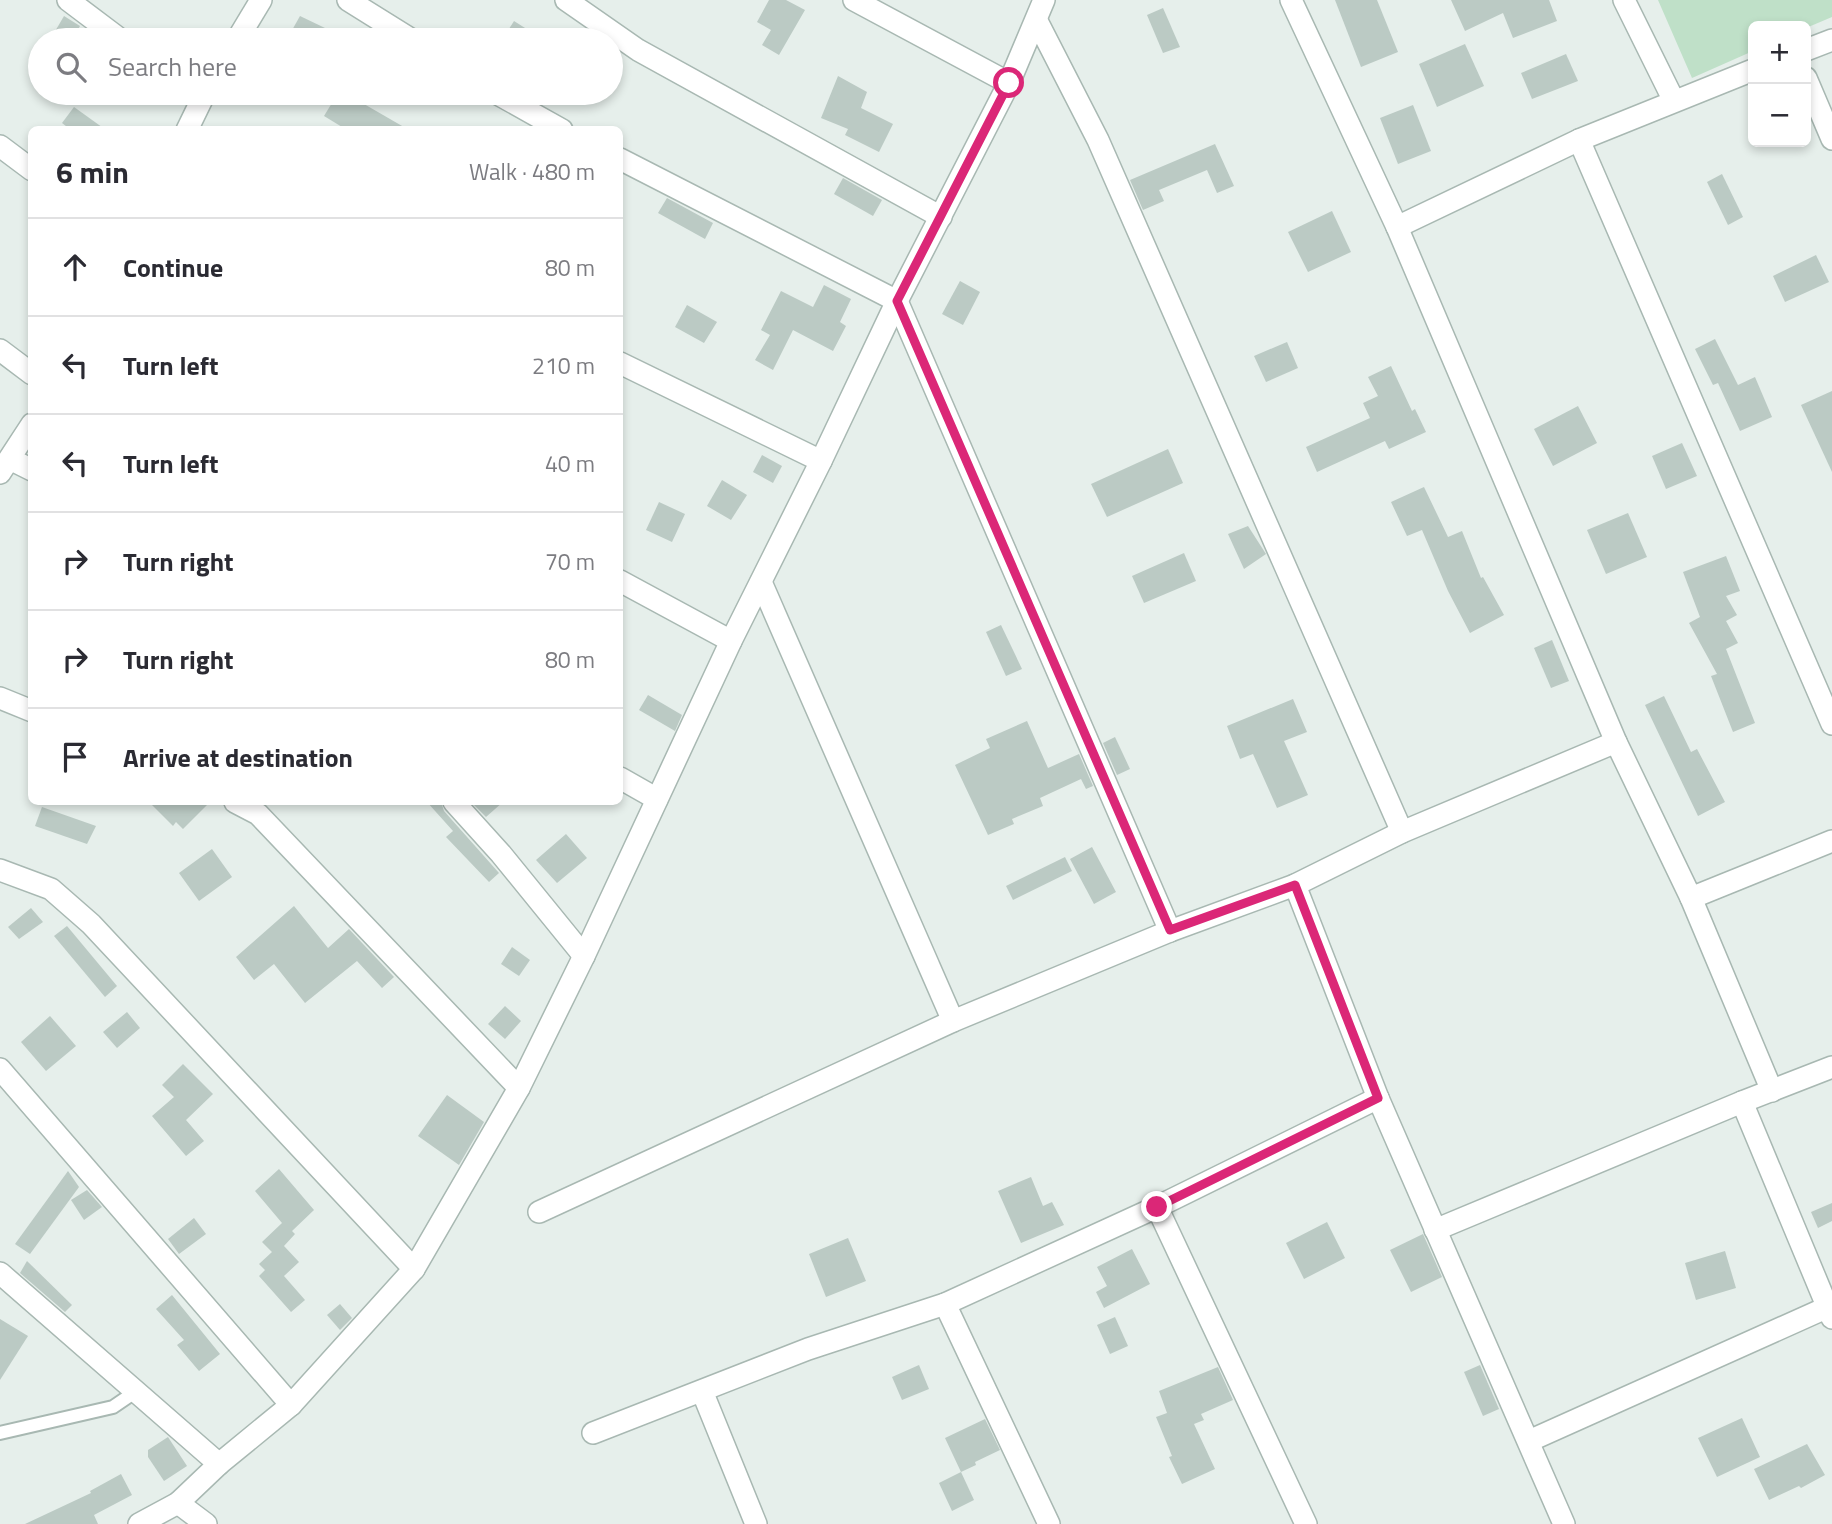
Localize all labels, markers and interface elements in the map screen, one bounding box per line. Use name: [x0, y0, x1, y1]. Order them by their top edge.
map controls: [1748, 21, 1811, 147]
button: +: [1748, 21, 1811, 84]
search box: [28, 28, 623, 105]
text: Search here: [108, 47, 237, 86]
icon: search: [52, 48, 90, 86]
route start: [993, 67, 1024, 98]
button: −: [1748, 84, 1811, 147]
text: 6 min: [56, 149, 129, 195]
text: Walk · 480 m: [469, 154, 595, 189]
icon: ahead: [56, 248, 94, 286]
text: Continue: [123, 248, 223, 287]
text: 80 m: [545, 250, 595, 285]
icon: left: [56, 346, 94, 384]
text: Turn left: [123, 346, 218, 385]
text: 210 m: [532, 348, 595, 383]
icon: left: [56, 444, 94, 482]
text: Turn left: [123, 444, 218, 483]
text: 40 m: [545, 446, 595, 481]
icon: right: [56, 542, 94, 580]
text: Turn right: [123, 542, 234, 581]
text: 70 m: [545, 544, 595, 579]
icon: right: [56, 640, 94, 678]
text: Turn right: [123, 640, 234, 679]
text: 80 m: [545, 642, 595, 677]
icon: arrive: [56, 738, 94, 776]
text: Arrive at destination: [123, 738, 353, 777]
route end: [1141, 1191, 1172, 1222]

